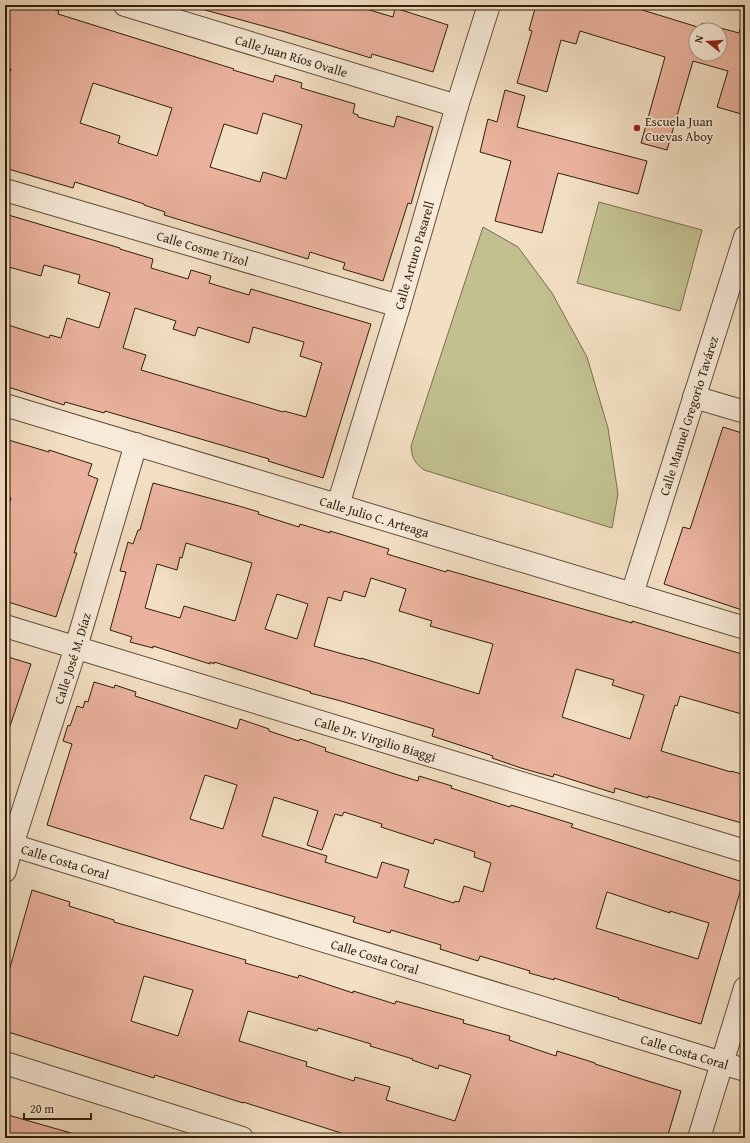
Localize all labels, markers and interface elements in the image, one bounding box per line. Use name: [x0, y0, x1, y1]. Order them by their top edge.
north arrow: [688, 22, 728, 62]
street label: Calle Juan Ríos Ovalle: [233, 30, 350, 82]
text: N: [690, 33, 707, 45]
place label: Escuela Juan Cuevas Aboy: [645, 112, 714, 146]
marker: Escuela Juan Cuevas Aboy: [632, 123, 642, 133]
street label: Calle Arturo Pasarell: [389, 199, 439, 312]
street label: Calle Cosme Tizol: [154, 226, 251, 271]
street label: Calle Manuel Gregorio Tavárez: [655, 333, 723, 498]
street label: Calle Julio C. Arteaga: [317, 491, 432, 543]
street label: Calle José M. Díaz: [49, 610, 96, 706]
street label: Calle Dr. Virgilio Biaggi: [312, 712, 439, 767]
street label: Calle Costa Coral: [19, 840, 112, 884]
street label: Calle Costa Coral: [329, 935, 421, 979]
street label: Calle Costa Coral: [638, 1030, 731, 1074]
scale bar: [24, 1095, 91, 1121]
text: 20 m: [30, 1100, 54, 1117]

